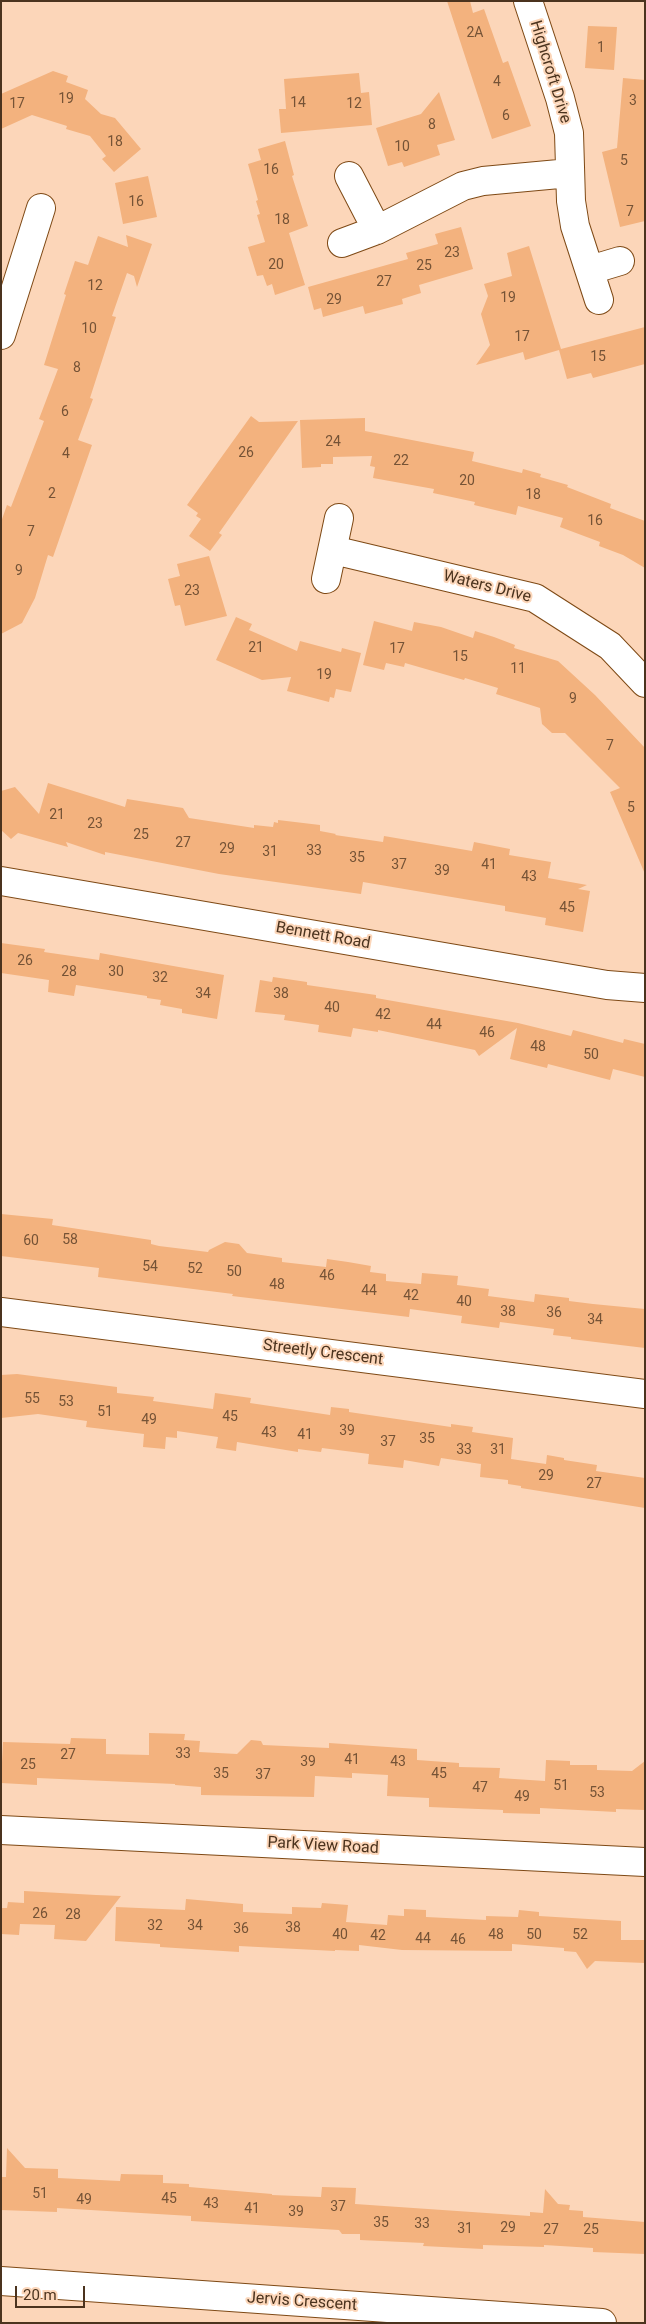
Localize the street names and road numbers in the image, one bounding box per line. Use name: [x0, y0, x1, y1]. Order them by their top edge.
street label: Highcroft Drive: [525, 18, 575, 126]
street label: Waters Drive: [441, 567, 533, 607]
street label: Bennett Road: [274, 918, 372, 954]
street label: Streetly Crescent: [262, 1336, 384, 1370]
street label: Park View Road: [267, 1833, 379, 1859]
street label: Jervis Crescent: [246, 2289, 358, 2315]

